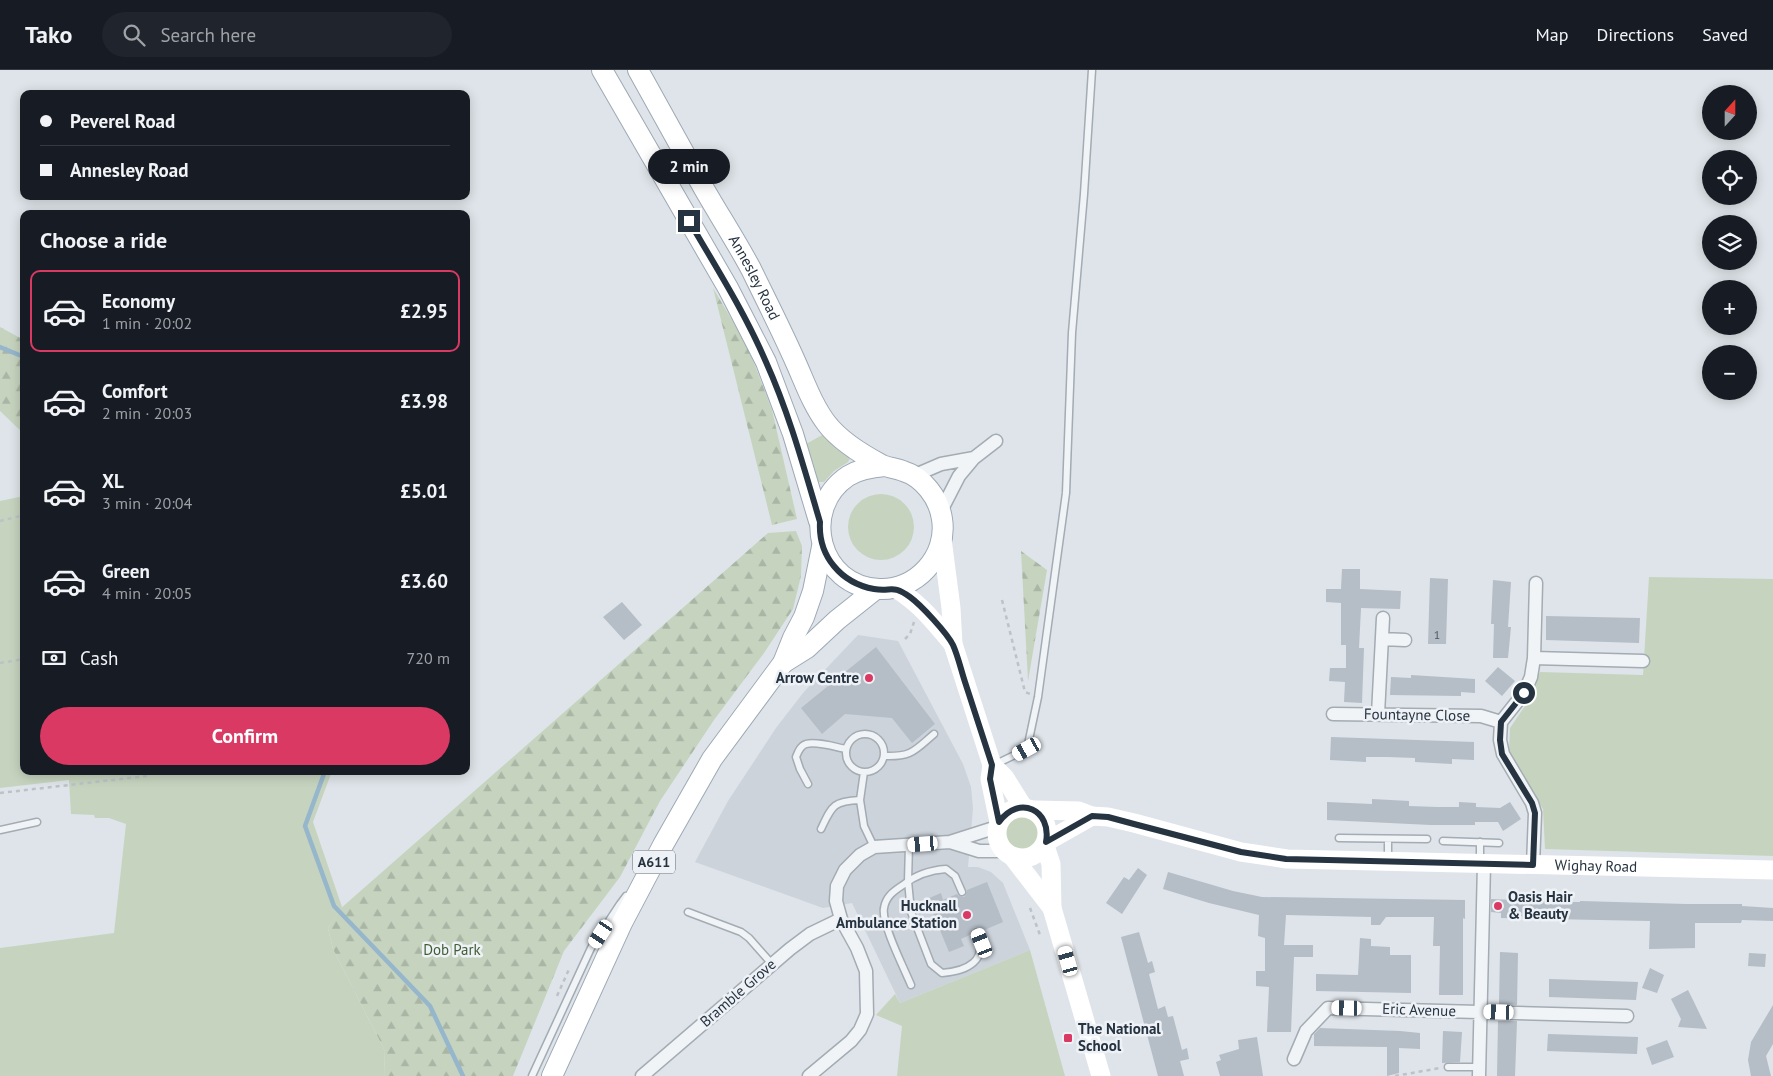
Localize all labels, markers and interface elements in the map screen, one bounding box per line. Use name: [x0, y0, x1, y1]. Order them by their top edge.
search box: [102, 12, 452, 57]
text: Tako: [25, 19, 72, 50]
icon: search: [120, 21, 148, 49]
text: Search here: [160, 23, 256, 47]
text: Map: [1536, 23, 1568, 46]
text: Directions: [1596, 23, 1674, 46]
text: Saved: [1702, 23, 1748, 46]
north arrow: [1702, 85, 1758, 140]
map controls: [1702, 85, 1757, 400]
text: Peverel Road: [70, 109, 175, 133]
callout: 2 min: [648, 148, 730, 184]
button: locate: [1702, 150, 1757, 205]
text: 2 min: [669, 156, 709, 176]
text: Annesley Road: [70, 158, 188, 182]
route end: [678, 210, 700, 232]
button: layers: [1702, 215, 1757, 270]
text: Choose a ride: [40, 226, 167, 254]
street label: Annesley Road: [725, 231, 785, 323]
button: +: [1702, 280, 1757, 335]
icon: car: [42, 289, 87, 334]
text: Economy: [102, 289, 175, 313]
text: £2.95: [400, 299, 448, 323]
text: 1 min · 20:02: [102, 313, 192, 333]
button: −: [1702, 345, 1757, 400]
icon: car: [42, 379, 87, 424]
text: Comfort: [102, 379, 168, 403]
text: £3.98: [400, 389, 448, 413]
text: 2 min · 20:03: [102, 403, 192, 423]
icon: car: [42, 469, 87, 514]
text: XL: [102, 469, 124, 493]
text: £5.01: [400, 479, 448, 503]
text: 3 min · 20:04: [102, 493, 192, 513]
icon: car: [42, 559, 87, 604]
text: Green: [102, 559, 150, 583]
text: £3.60: [400, 569, 448, 593]
text: 4 min · 20:05: [102, 583, 192, 603]
house number: 1: [1434, 627, 1440, 642]
icon: cash: [40, 644, 68, 672]
text: Cash: [80, 646, 118, 670]
text: 720 m: [407, 648, 450, 668]
place label: Arrow Centre: [776, 668, 859, 687]
marker: Arrow Centre: [863, 672, 875, 684]
route start: [1513, 682, 1535, 704]
street label: Fountayne Close: [1364, 704, 1470, 725]
button: Confirm: [40, 707, 450, 765]
car: [1010, 735, 1043, 763]
car: [907, 835, 938, 853]
road number: A611: [633, 850, 675, 874]
street label: Wighay Road: [1554, 855, 1637, 876]
place label: Oasis Hair & Beauty: [1508, 887, 1573, 923]
place label: Hucknall Ambulance Station: [836, 896, 958, 932]
marker: Oasis Hair & Beauty: [1492, 900, 1504, 912]
marker: Hucknall Ambulance Station: [961, 909, 973, 921]
car: [586, 917, 615, 951]
car: [969, 926, 994, 960]
park label: Dob Park: [423, 940, 482, 959]
car: [1056, 945, 1079, 977]
street label: Bramble Grove: [696, 954, 780, 1031]
street label: Eric Avenue: [1382, 999, 1456, 1020]
car: [1331, 1000, 1362, 1016]
car: [1483, 1004, 1514, 1020]
place label: The National School: [1078, 1019, 1161, 1055]
marker: The National School: [1062, 1032, 1074, 1044]

